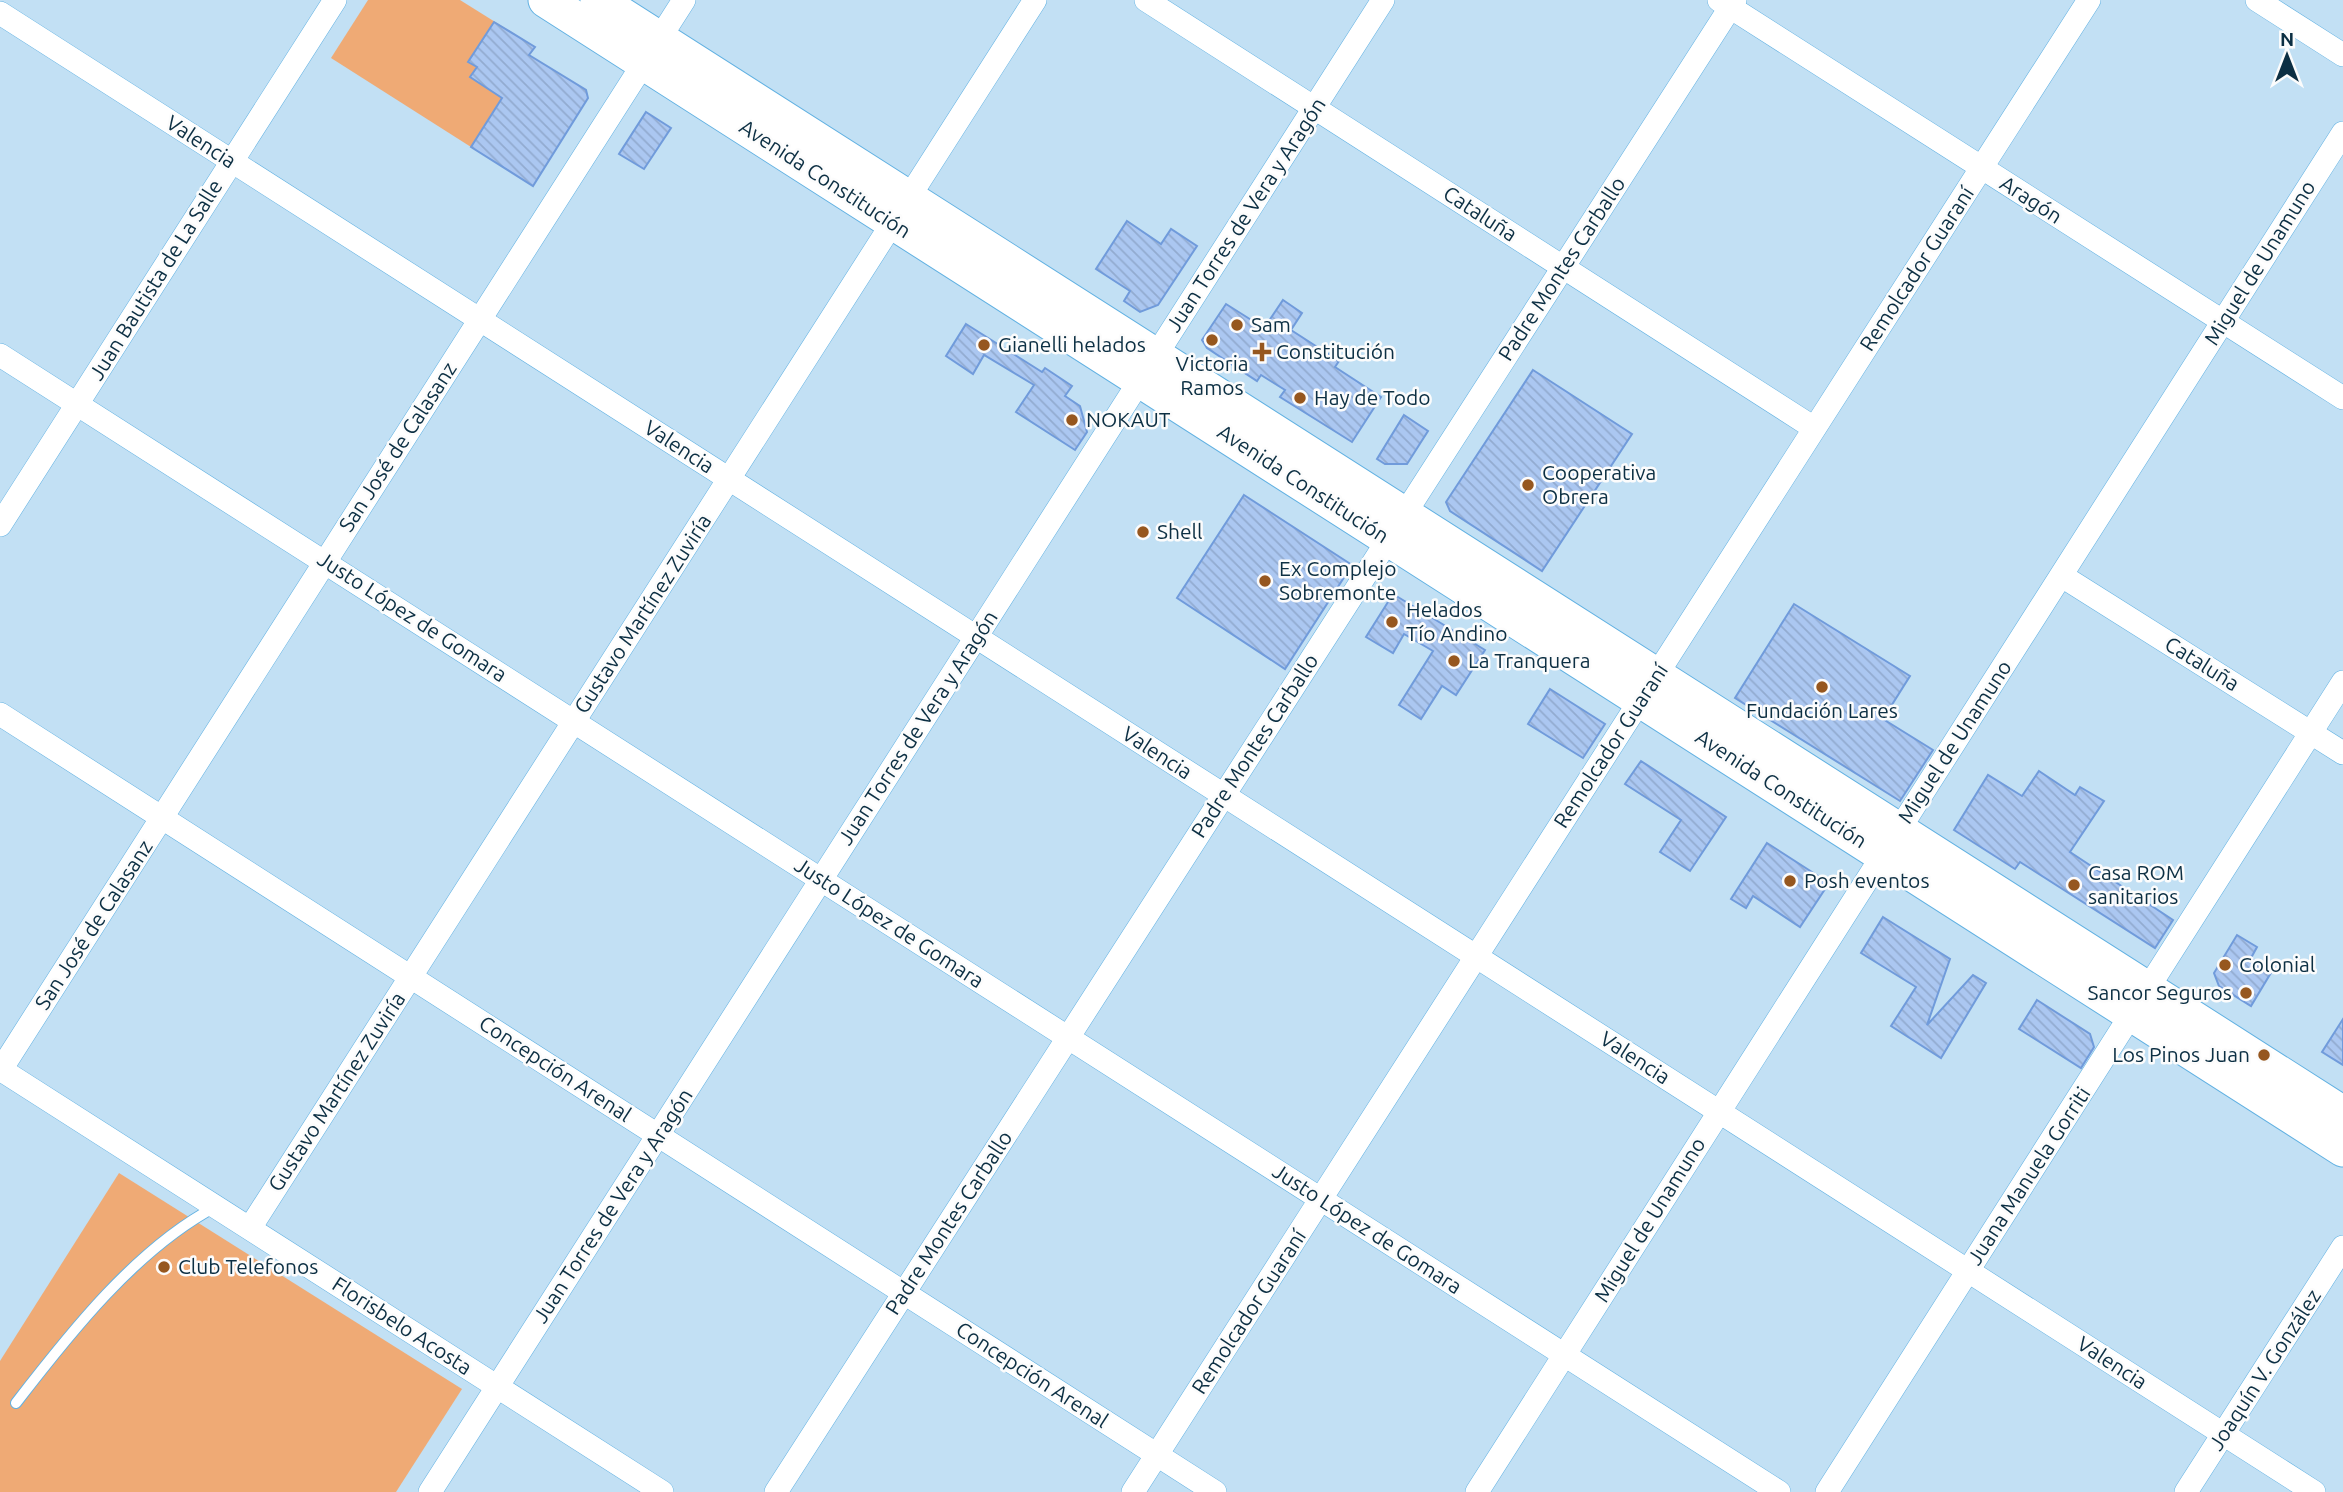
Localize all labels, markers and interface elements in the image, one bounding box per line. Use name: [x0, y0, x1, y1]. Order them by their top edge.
north arrow: [2252, 21, 2322, 91]
text: N: [2280, 28, 2294, 50]
street label: Juan Torres de Vera y Aragón: [1160, 93, 1330, 336]
street label: Valencia: [162, 110, 241, 173]
street label: Avenida Constitución: [735, 114, 916, 242]
street label: Aragón: [1996, 170, 2067, 228]
street label: Padre Montes Carballo: [1493, 172, 1630, 365]
street label: Juan Bautista de La Salle: [84, 175, 227, 384]
street label: Miguel de Unamuno: [2199, 176, 2320, 349]
street label: Cataluña: [1439, 180, 1522, 246]
street label: Remolcador Guaraní: [1854, 181, 1979, 355]
place label: Sam: [1251, 312, 1291, 336]
marker: Sam: [1229, 317, 1245, 333]
place label: Gianelli helados: [998, 332, 1146, 356]
marker: Victoria Ramos: [1204, 332, 1220, 348]
marker: Gianelli helados: [976, 337, 992, 353]
place label: Constitución: [1276, 339, 1395, 363]
marker: Constitución: [1254, 344, 1270, 360]
place label: Victoria Ramos: [1175, 351, 1249, 399]
street label: San José de Calasanz: [333, 357, 461, 536]
place label: Hay de Todo: [1314, 385, 1431, 409]
marker: Hay de Todo: [1292, 390, 1308, 406]
place label: NOKAUT: [1086, 407, 1171, 431]
marker: NOKAUT: [1064, 412, 1080, 428]
street label: Valencia: [640, 415, 719, 478]
street label: Avenida Constitución: [1213, 419, 1394, 547]
place label: Cooperativa Obrera: [1542, 460, 1656, 508]
marker: Cooperativa Obrera: [1520, 477, 1536, 493]
street label: Gustavo Martínez Zuviría: [569, 509, 716, 718]
place label: Shell: [1157, 519, 1203, 543]
marker: Shell: [1135, 524, 1151, 540]
street label: Justo López de Gomara: [313, 546, 512, 686]
place label: Ex Complejo Sobremonte: [1279, 556, 1396, 604]
marker: Ex Complejo Sobremonte: [1257, 573, 1273, 589]
place label: Helados Tío Andino: [1406, 597, 1508, 645]
street label: Juan Torres de Vera y Aragón: [832, 606, 1002, 849]
marker: Helados Tío Andino: [1384, 614, 1400, 630]
street label: Cataluña: [2161, 631, 2244, 695]
place label: La Tranquera: [1468, 648, 1591, 672]
street label: Padre Montes Carballo: [1186, 649, 1323, 842]
marker: La Tranquera: [1446, 653, 1462, 669]
street label: Miguel de Unamuno: [1892, 655, 2016, 827]
street label: Remolcador Guaraní: [1548, 658, 1673, 832]
marker: Fundación Lares: [1814, 679, 1830, 695]
place label: Fundación Lares: [1746, 698, 1898, 722]
street label: Valencia: [1118, 721, 1197, 784]
street label: Avenida Constitución: [1691, 724, 1872, 852]
street label: San José de Calasanz: [29, 835, 157, 1014]
street label: Justo López de Gomara: [790, 852, 989, 992]
place label: Casa ROM sanitarios: [2088, 860, 2184, 908]
place label: Posh eventos: [1804, 868, 1930, 892]
marker: Posh eventos: [1782, 873, 1798, 889]
marker: Casa ROM sanitarios: [2066, 877, 2082, 893]
place label: Colonial: [2239, 952, 2315, 976]
marker: Colonial: [2217, 957, 2233, 973]
place label: Sancor Seguros: [2087, 980, 2232, 1004]
marker: Sancor Seguros: [2238, 985, 2254, 1001]
street label: Gustavo Martínez Zuviría: [263, 987, 410, 1196]
street label: Concepción Arenal: [475, 1010, 636, 1126]
street label: Valencia: [1596, 1026, 1675, 1089]
place label: Los Pinos Juan: [2112, 1042, 2250, 1066]
marker: Los Pinos Juan: [2256, 1047, 2272, 1063]
street label: Juana Manuela Gorriti: [1962, 1082, 2095, 1269]
street label: Juan Torres de Vera y Aragón: [527, 1084, 697, 1327]
street label: Padre Montes Carballo: [880, 1126, 1017, 1319]
street label: Miguel de Unamuno: [1589, 1133, 1710, 1306]
street label: Justo López de Gomara: [1268, 1158, 1467, 1298]
street label: Remolcador Guaraní: [1186, 1224, 1311, 1398]
place label: Club Telefonos: [178, 1254, 318, 1278]
marker: Club Telefonos: [156, 1259, 172, 1275]
street label: Florisbelo Acosta: [328, 1271, 477, 1379]
street label: Joaquín V. González: [2203, 1285, 2325, 1454]
street label: Concepción Arenal: [952, 1316, 1113, 1432]
street label: Valencia: [2073, 1331, 2152, 1394]

